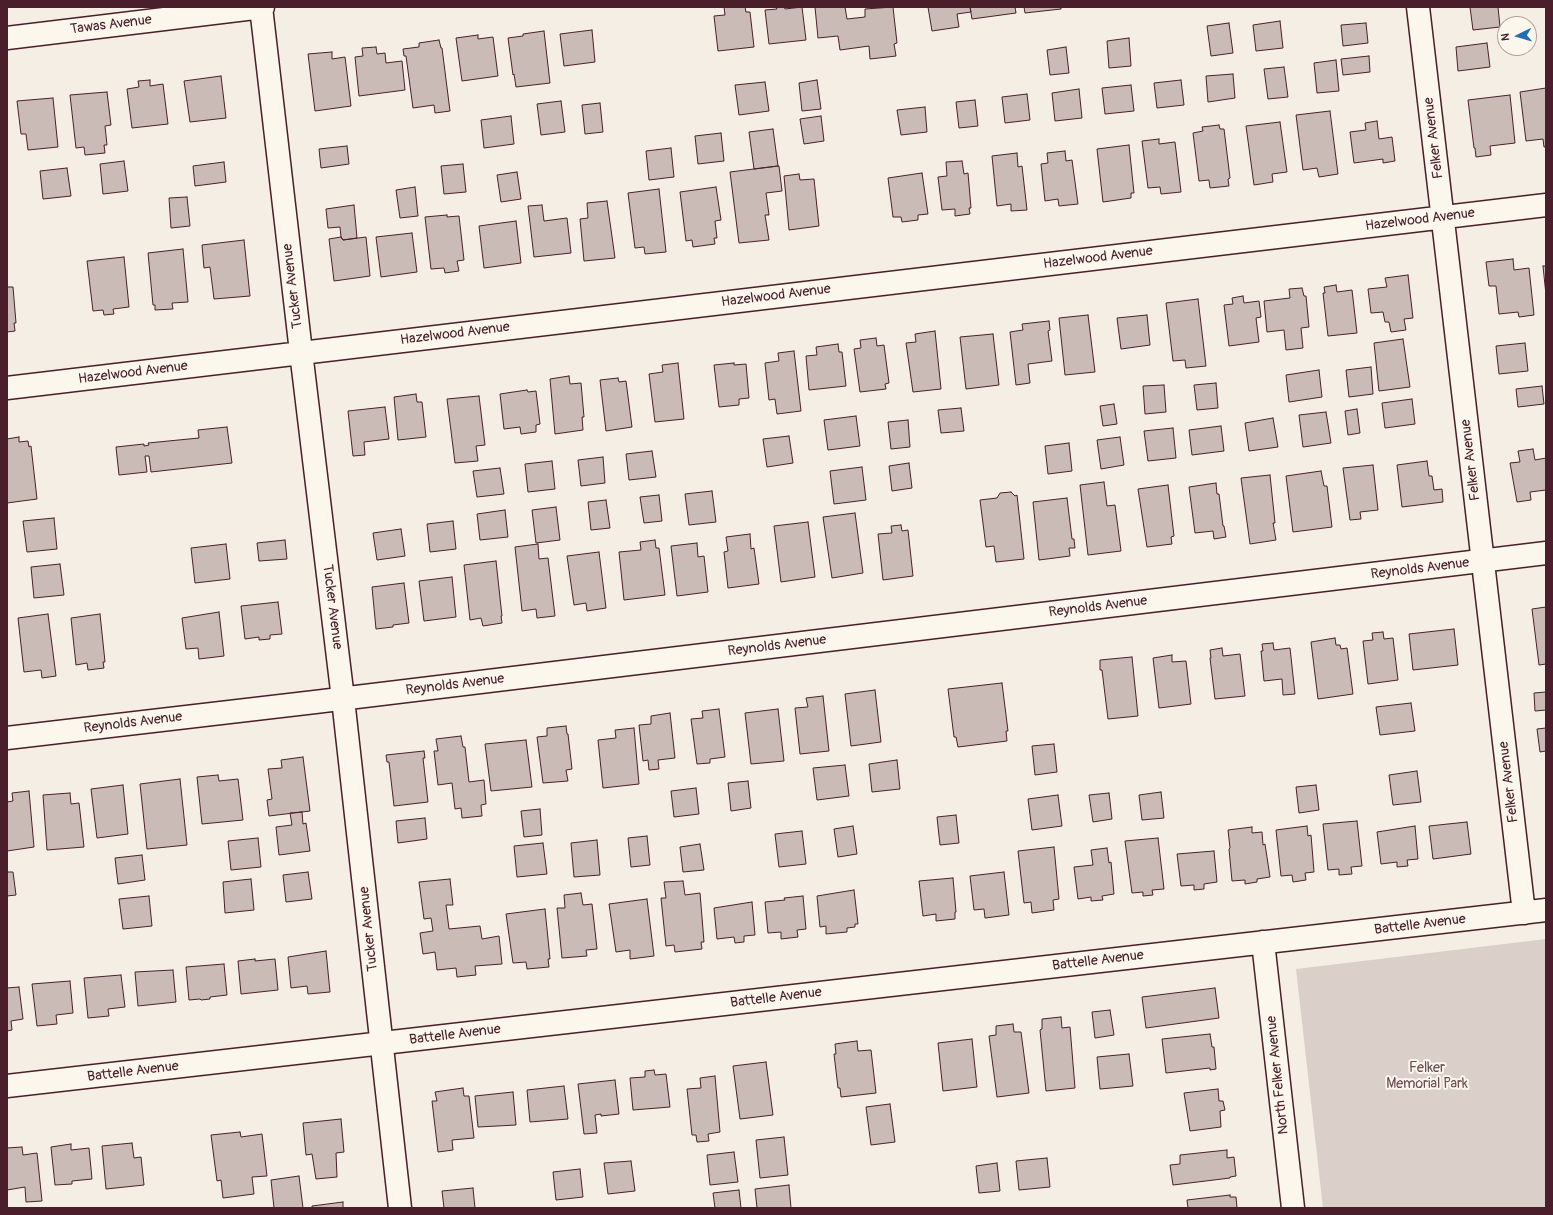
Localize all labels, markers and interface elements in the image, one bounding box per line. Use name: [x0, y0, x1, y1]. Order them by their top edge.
street label: Tawas Avenue: [69, 12, 153, 38]
north arrow: [1497, 16, 1537, 56]
text: N: [1499, 33, 1512, 41]
street label: Felker Avenue: [1421, 96, 1447, 180]
street label: Hazelwood Avenue: [1364, 205, 1476, 235]
street label: Tucker Avenue: [279, 243, 307, 329]
street label: Hazelwood Avenue: [1042, 243, 1154, 273]
street label: Hazelwood Avenue: [720, 281, 832, 311]
street label: Hazelwood Avenue: [399, 319, 511, 349]
street label: Hazelwood Avenue: [77, 358, 189, 388]
street label: Felker Avenue: [1458, 418, 1484, 502]
street label: Reynolds Avenue: [1370, 555, 1470, 583]
street label: Tucker Avenue: [318, 564, 346, 650]
street label: Reynolds Avenue: [1048, 593, 1148, 621]
street label: Reynolds Avenue: [727, 632, 827, 660]
street label: Reynolds Avenue: [405, 671, 505, 699]
street label: Reynolds Avenue: [83, 709, 183, 737]
street label: Felker Avenue: [1496, 740, 1522, 824]
street label: Tucker Avenue: [356, 886, 382, 972]
street label: Battelle Avenue: [1373, 911, 1467, 939]
street label: Battelle Avenue: [1051, 947, 1145, 975]
street label: Battelle Avenue: [729, 984, 823, 1012]
street label: North Felker Avenue: [1263, 1015, 1293, 1135]
street label: Battelle Avenue: [408, 1021, 502, 1049]
street label: Battelle Avenue: [86, 1058, 180, 1086]
park label: Felker Memorial Park: [1386, 1060, 1468, 1092]

